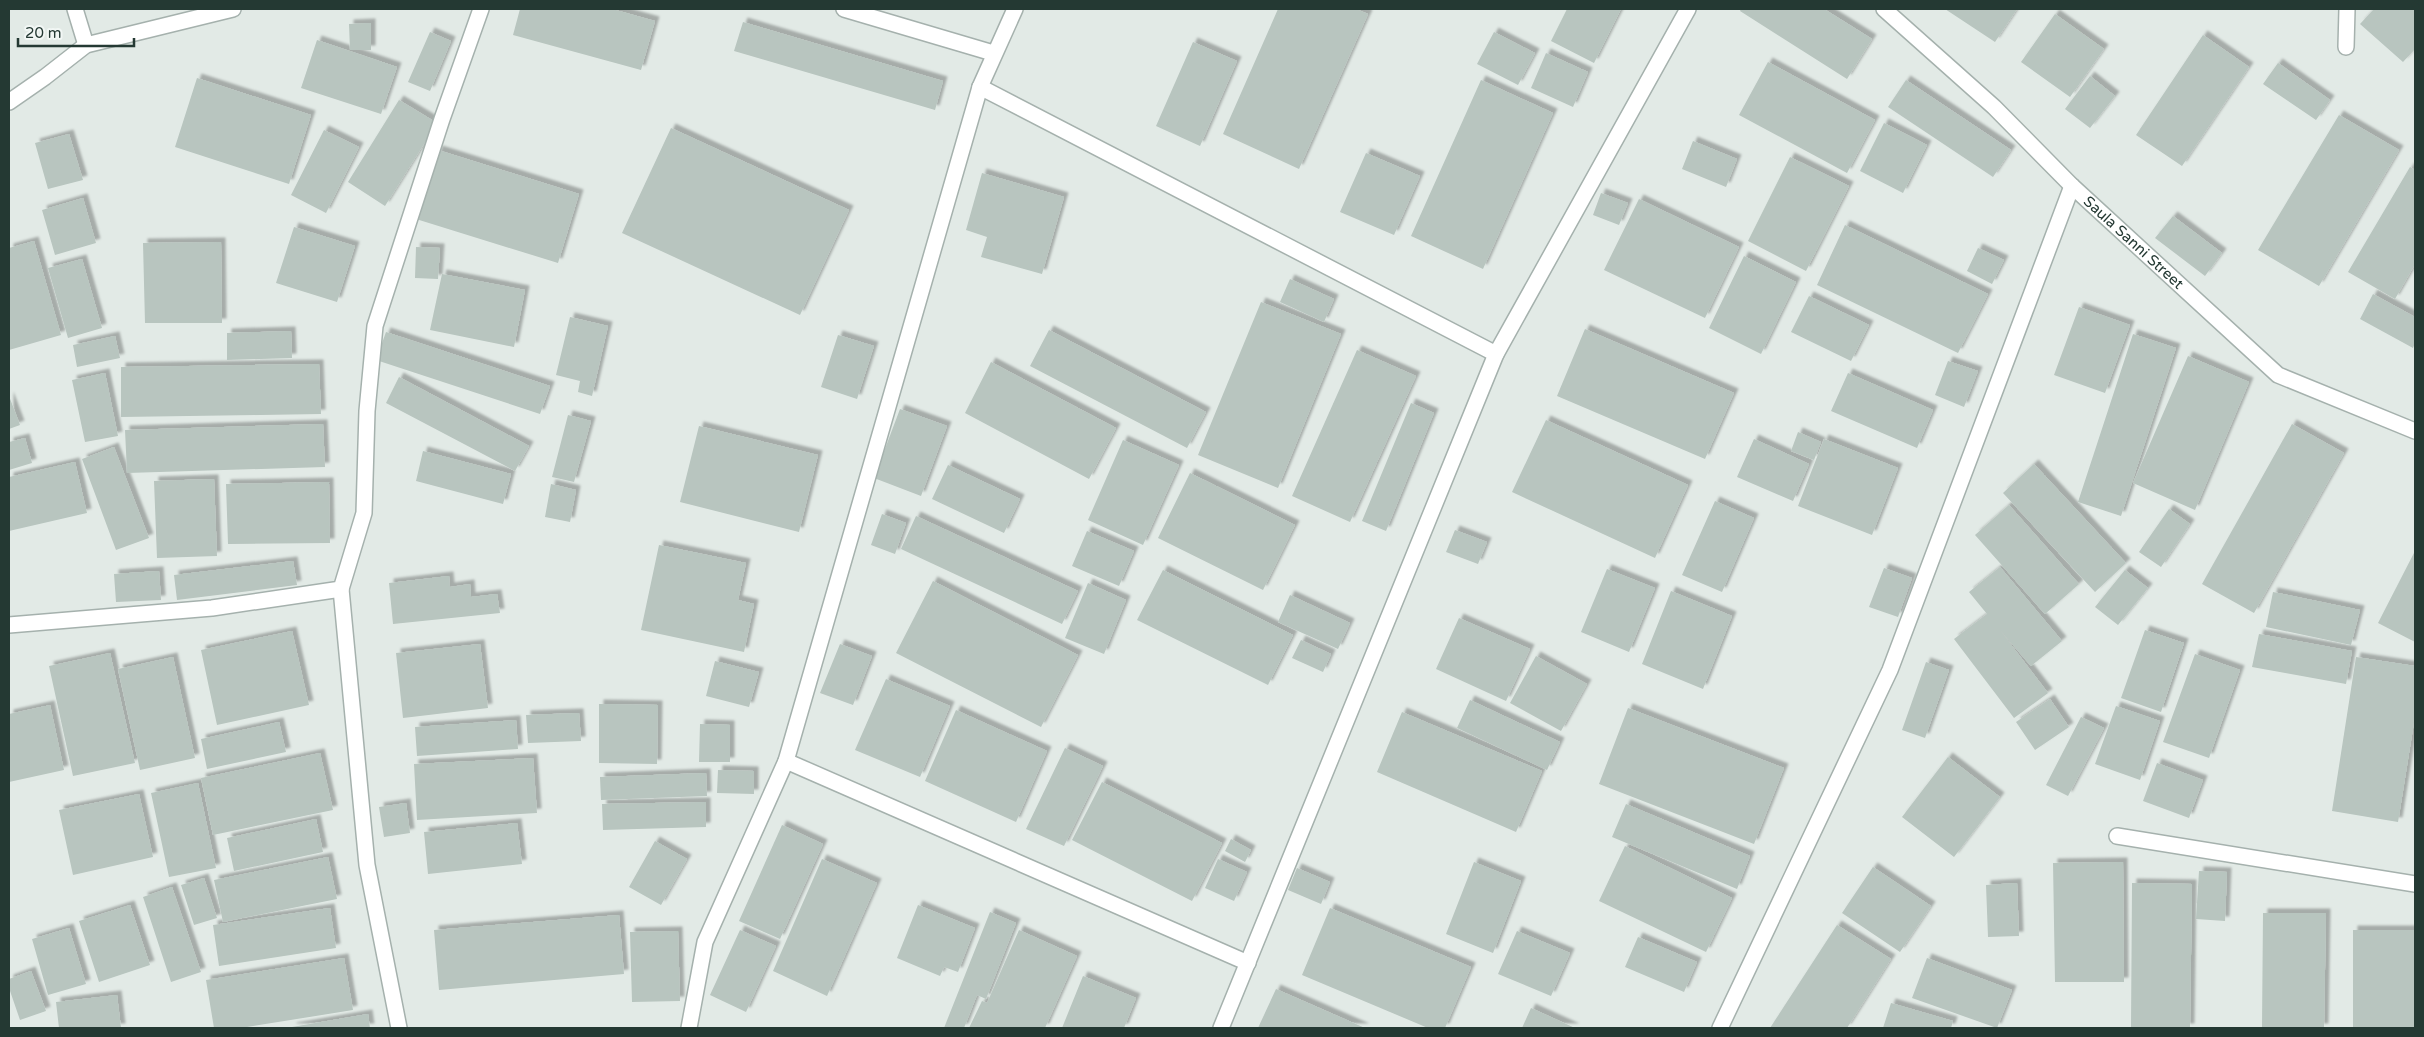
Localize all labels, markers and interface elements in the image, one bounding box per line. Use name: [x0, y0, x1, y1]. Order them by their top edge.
scale bar: [18, 15, 134, 47]
text: 20 m: [25, 24, 62, 42]
street label: Saula Sanni Street: [2080, 192, 2188, 293]

